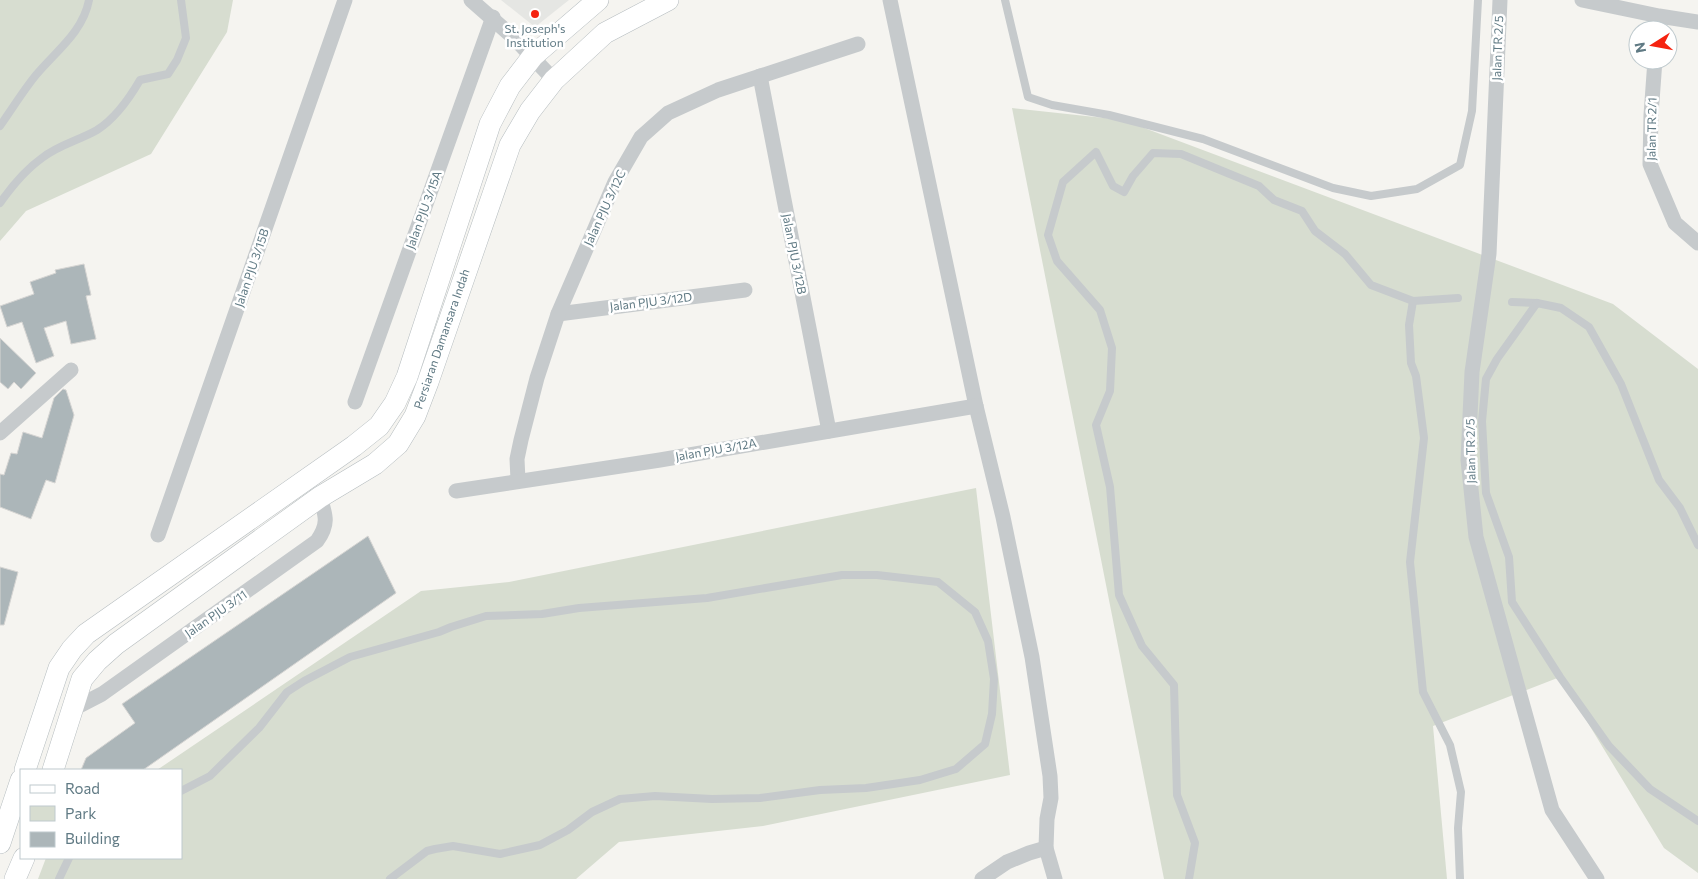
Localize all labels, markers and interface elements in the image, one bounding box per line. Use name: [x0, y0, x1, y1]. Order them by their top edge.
marker: St. Joseph's Institution: [529, 8, 541, 20]
street label: Jalan TR 2/5: [1489, 15, 1506, 81]
north arrow: [1628, 20, 1678, 70]
place label: St. Joseph's Institution: [504, 21, 566, 49]
text: N: [1630, 41, 1649, 54]
street label: Jalan TR 2/1: [1643, 97, 1660, 161]
street label: Jalan PJU 3/12C: [580, 167, 629, 248]
street label: Jalan PJU 3/15A: [402, 169, 445, 251]
street label: Jalan PJU 3/12B: [779, 212, 810, 296]
street label: Jalan PJU 3/15B: [231, 226, 272, 309]
street label: Persiaran Damansara Indah: [410, 267, 472, 411]
street label: Jalan PJU 3/12D: [609, 289, 693, 314]
street label: Jalan TR 2/5: [1462, 418, 1479, 484]
street label: Jalan PJU 3/12A: [674, 435, 758, 464]
street label: Jalan PJU 3/11: [182, 587, 250, 641]
legend: [20, 769, 182, 859]
text: Road: [65, 779, 100, 797]
text: Park: [65, 804, 96, 822]
text: Building: [65, 829, 120, 847]

